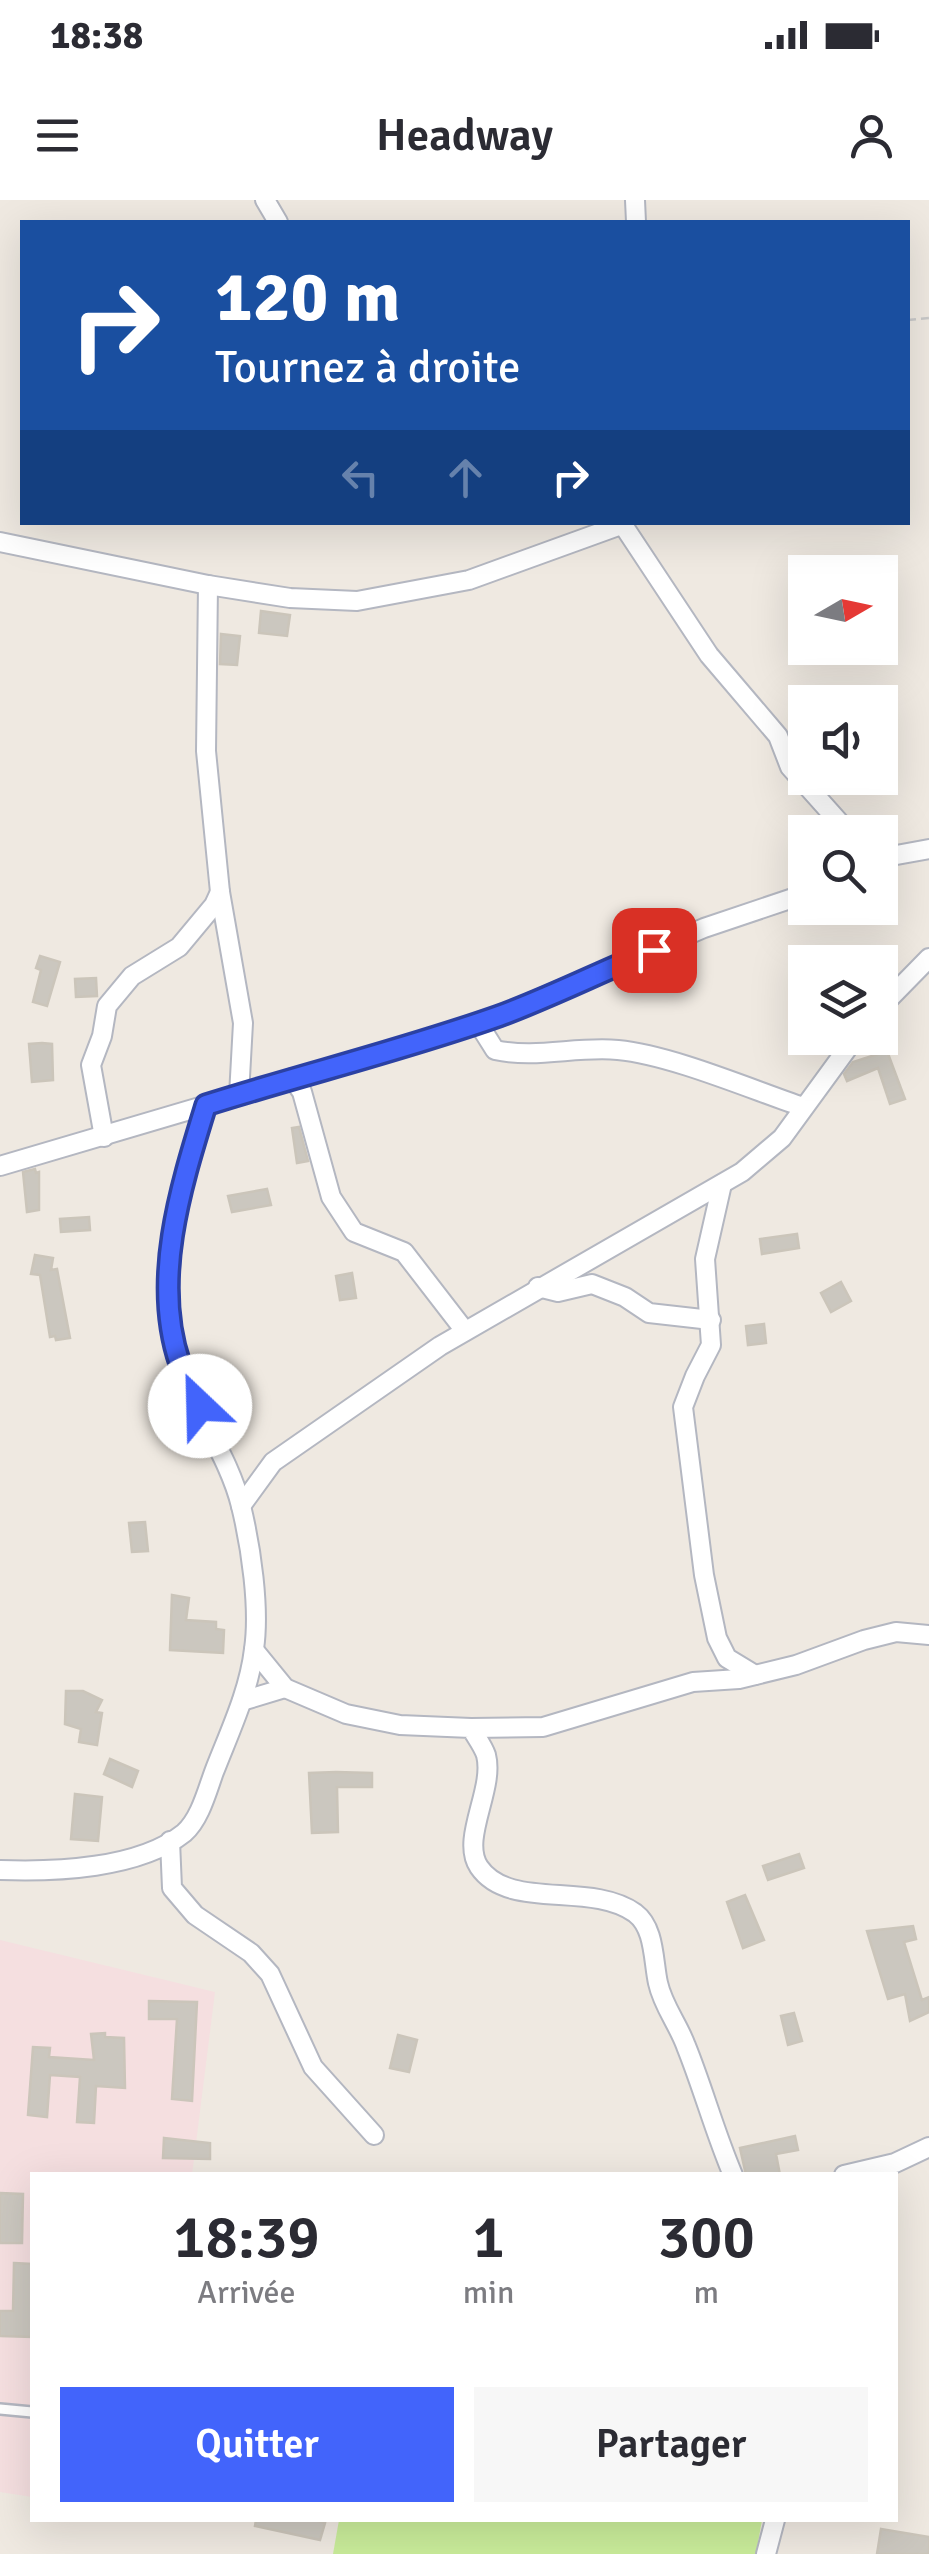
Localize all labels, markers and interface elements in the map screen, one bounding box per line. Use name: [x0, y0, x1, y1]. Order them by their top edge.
text: 18:38: [50, 12, 143, 59]
icon: menu: [30, 108, 85, 163]
text: Headway: [376, 108, 553, 163]
icon: person: [844, 108, 899, 163]
text: 120 m: [215, 254, 400, 340]
icon: right: [50, 260, 180, 390]
text: Tournez à droite: [215, 340, 521, 395]
icon: left: [333, 450, 388, 505]
icon: ahead: [438, 450, 493, 505]
icon: right: [543, 450, 598, 505]
north arrow: [788, 555, 898, 665]
map controls: [788, 555, 898, 1055]
button: sound: [788, 685, 898, 795]
button: search: [788, 815, 898, 925]
pin: [612, 908, 697, 993]
icon: arrive: [627, 923, 682, 978]
button: layers: [788, 945, 898, 1055]
position arrow: [148, 1354, 252, 1458]
text: 18:39: [173, 2201, 320, 2275]
text: 1: [472, 2201, 505, 2275]
text: 300: [658, 2201, 755, 2275]
text: Arrivée: [197, 2273, 296, 2312]
text: min: [463, 2273, 514, 2312]
text: m: [693, 2273, 719, 2312]
button: Quitter: [60, 2387, 454, 2502]
button: Partager: [474, 2387, 868, 2502]

